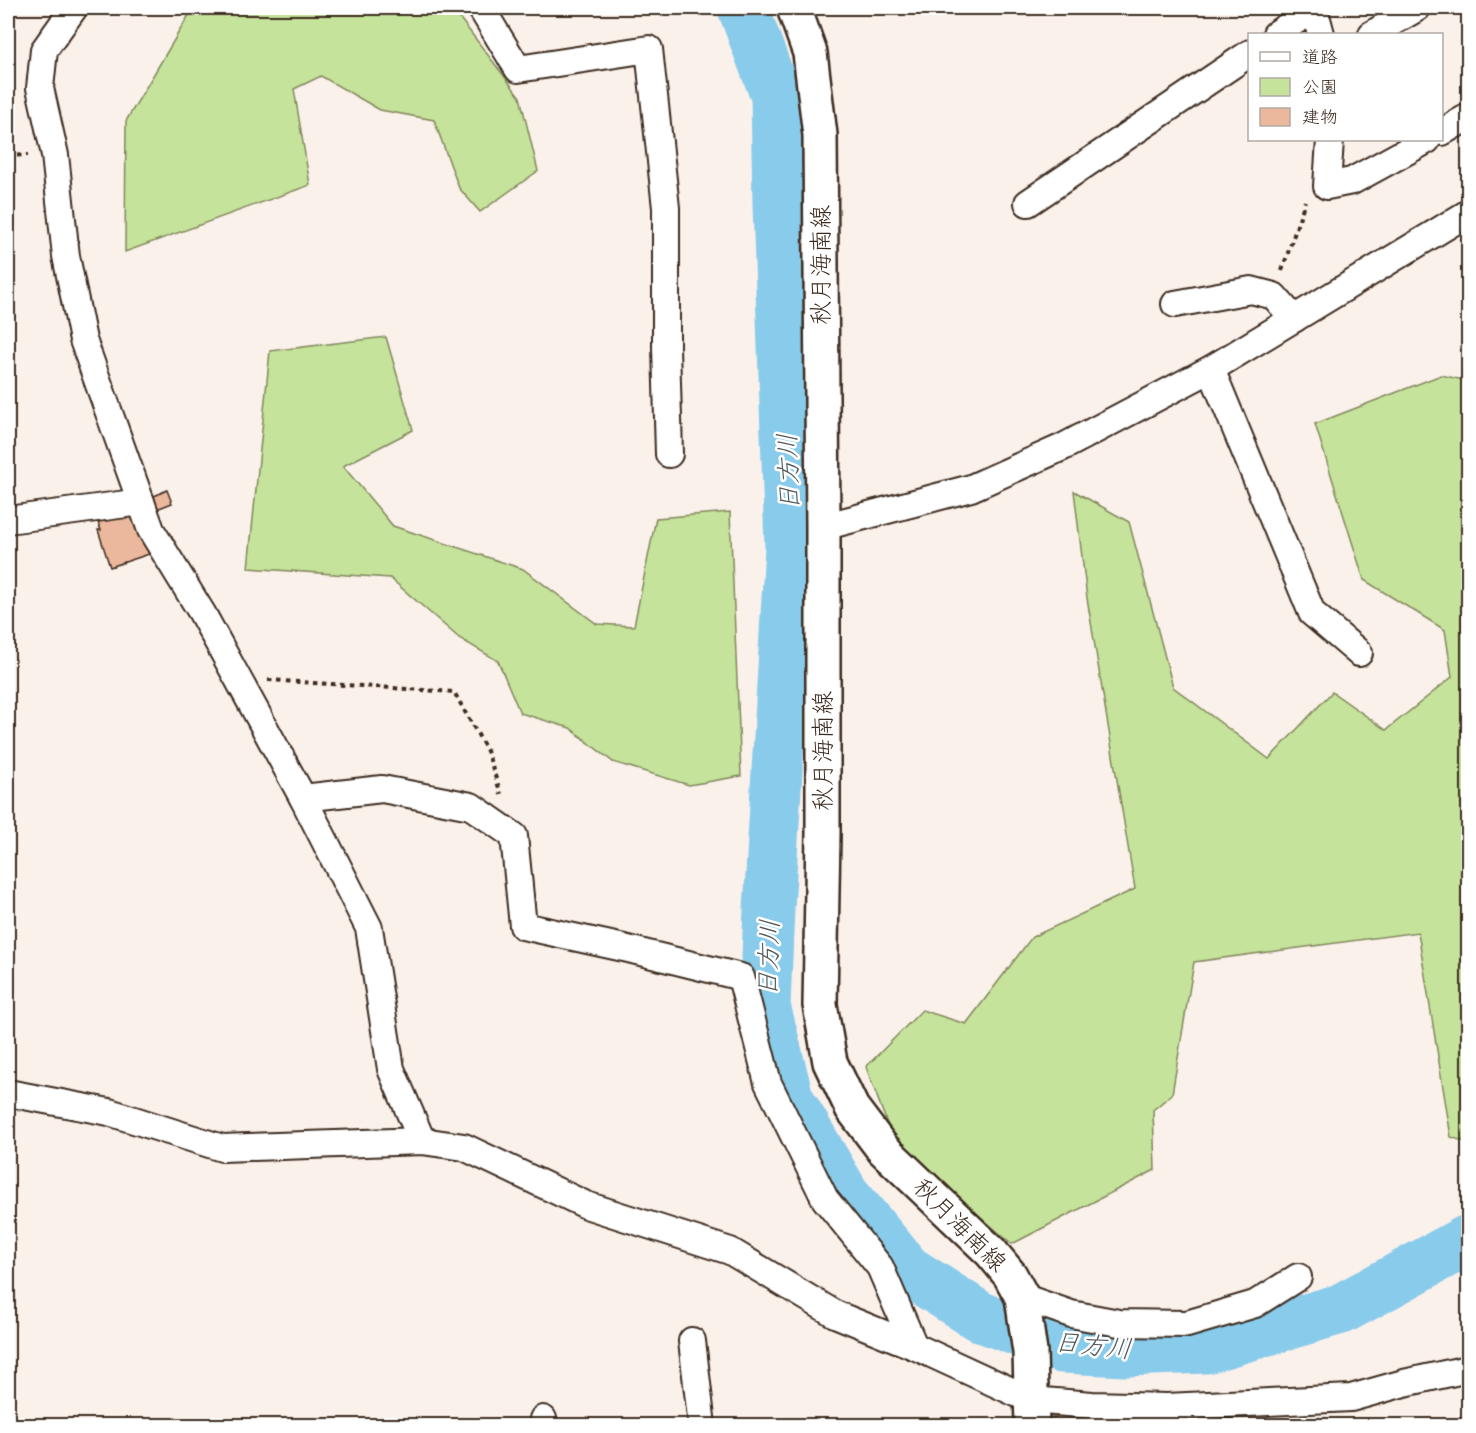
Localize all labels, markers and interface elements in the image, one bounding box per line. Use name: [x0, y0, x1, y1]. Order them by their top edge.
legend: [1248, 33, 1443, 141]
text: 道路: [1302, 46, 1338, 72]
text: 公園: [1302, 76, 1338, 102]
text: 建物: [1302, 106, 1338, 132]
street label: 秋月海南線: [806, 205, 841, 325]
water label: 日方川: [771, 432, 811, 512]
street label: 秋月海南線: [808, 691, 843, 811]
water label: 日方川: [751, 918, 791, 998]
street label: 秋月海南線: [903, 1172, 1013, 1282]
water label: 日方川: [1052, 1325, 1133, 1371]

